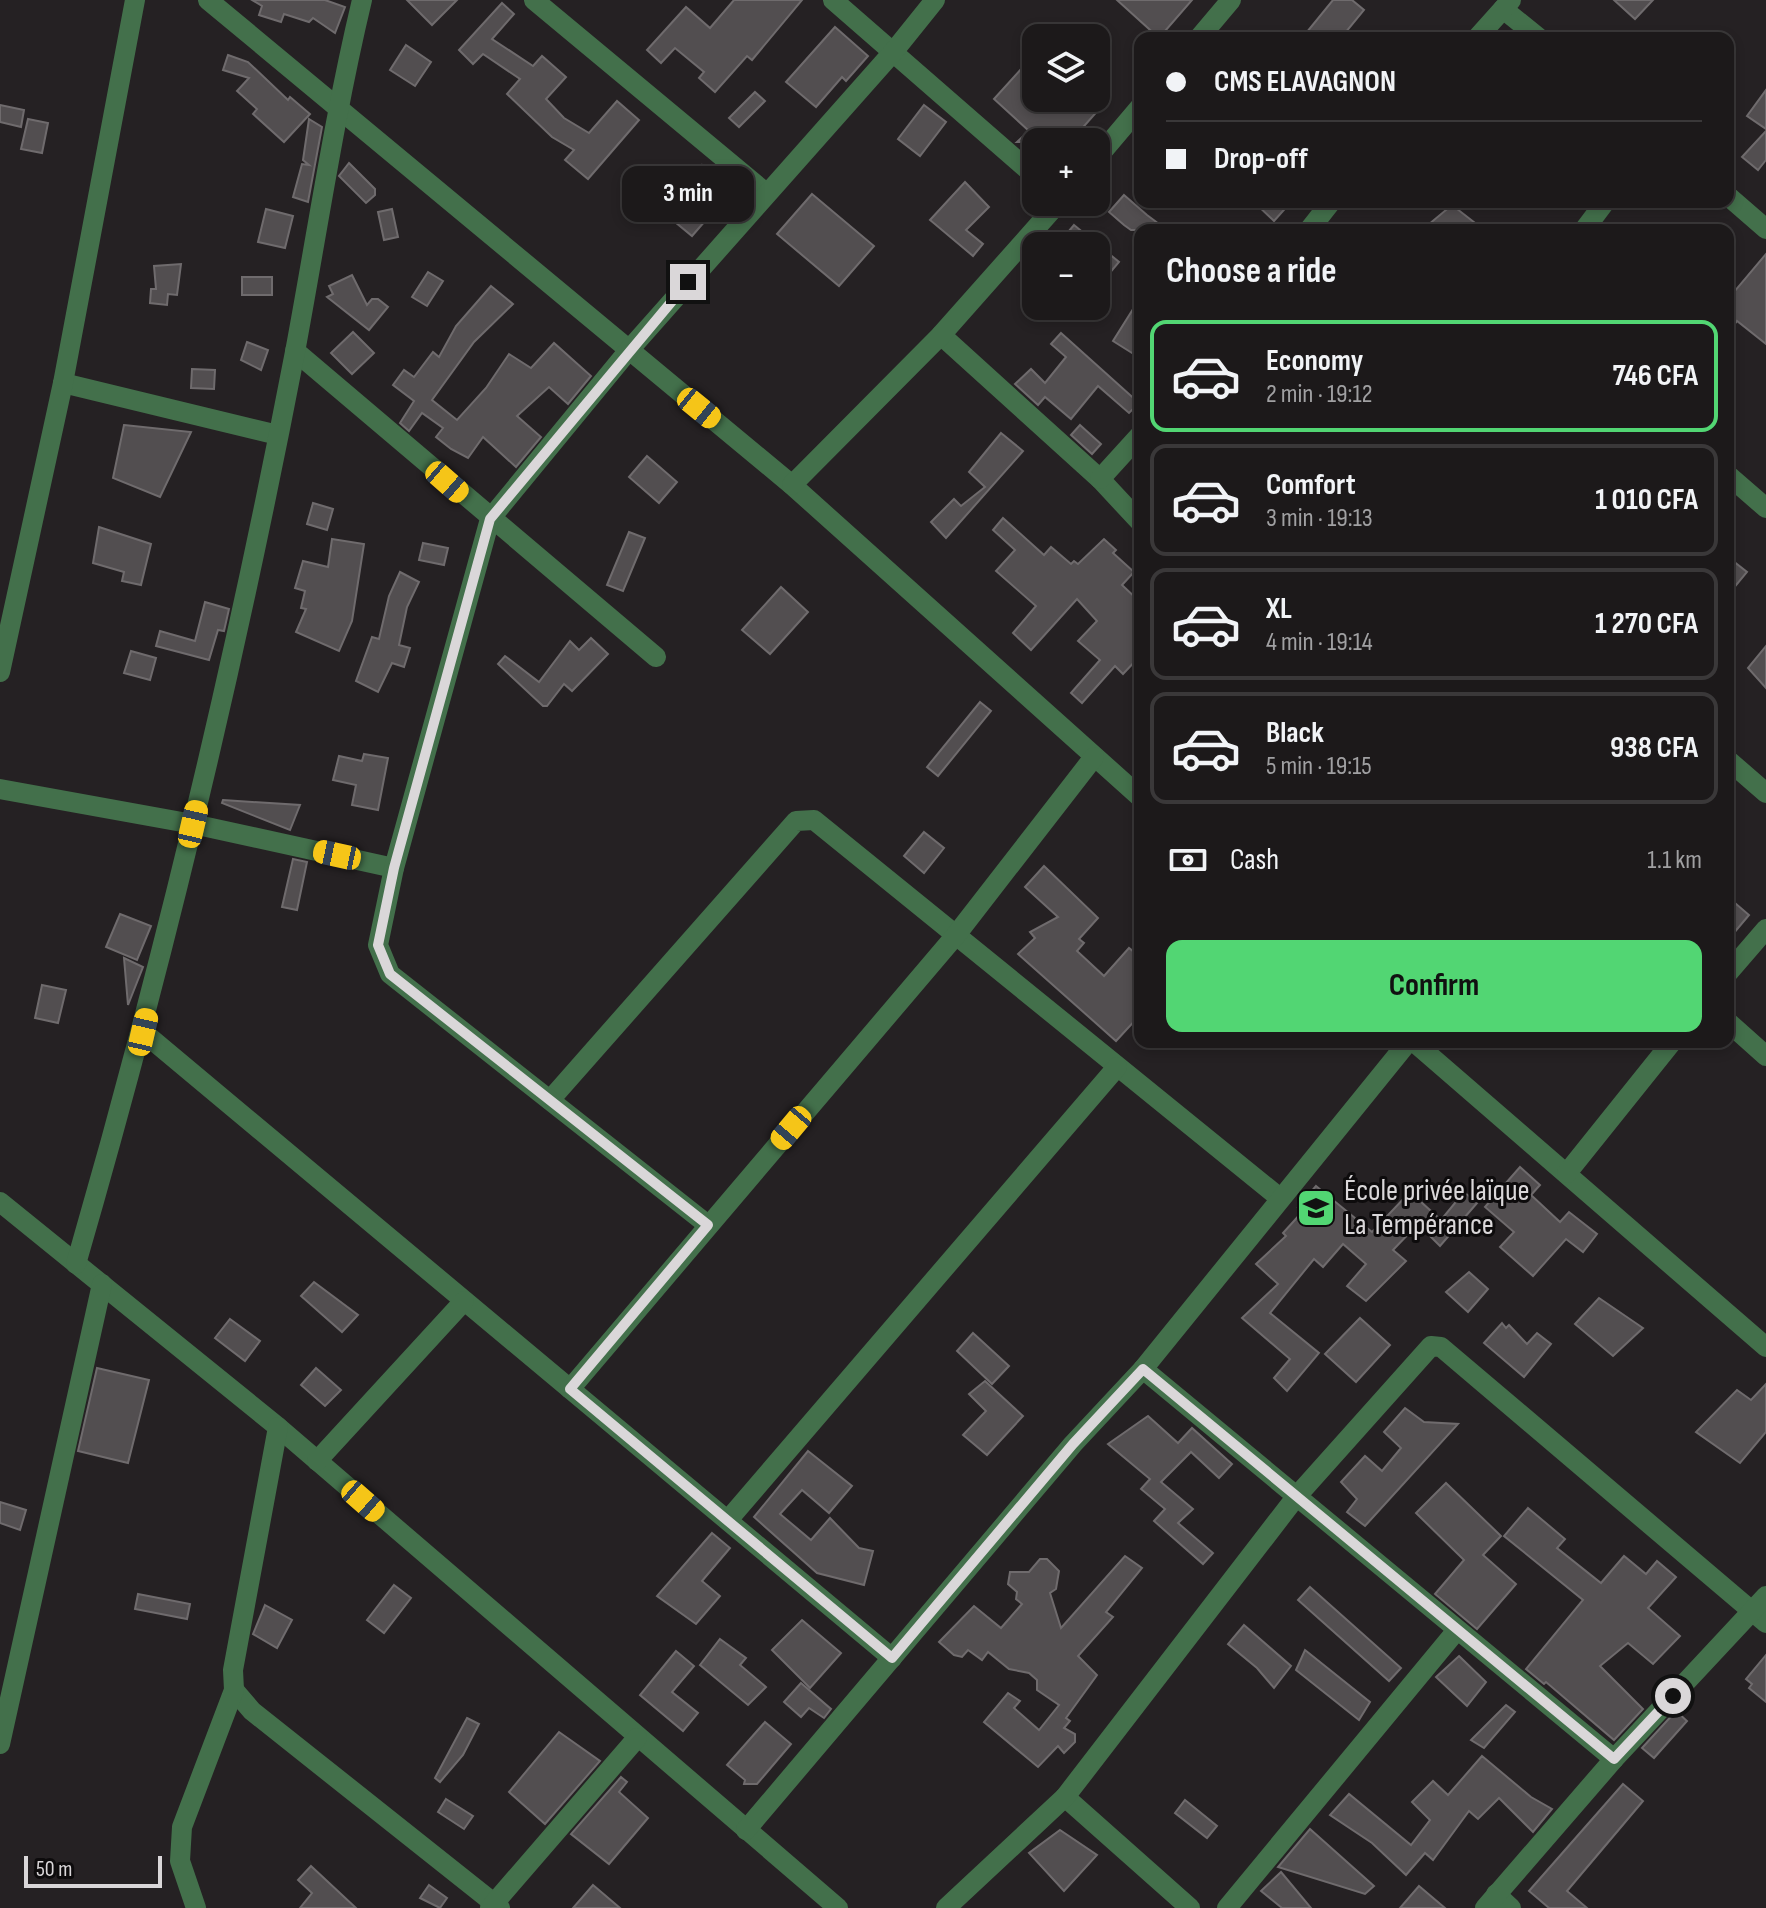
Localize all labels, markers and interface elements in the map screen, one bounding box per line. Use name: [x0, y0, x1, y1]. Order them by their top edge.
map controls: [1022, 24, 1110, 320]
button: layers: [1022, 24, 1110, 112]
text: CMS ELAVAGNON: [1214, 64, 1396, 100]
button: +: [1022, 128, 1110, 216]
text: Drop-off: [1214, 141, 1308, 177]
callout: 3 min: [622, 166, 754, 222]
text: 3 min: [663, 178, 713, 209]
button: −: [1022, 232, 1110, 320]
text: Choose a ride: [1166, 250, 1337, 293]
route end: [670, 264, 706, 300]
icon: car: [1170, 340, 1242, 412]
text: Economy: [1266, 343, 1363, 379]
text: 746 CFA: [1613, 358, 1698, 394]
text: 2 min · 19:12: [1266, 379, 1373, 410]
car: [673, 384, 725, 432]
car: [421, 457, 473, 507]
icon: car: [1170, 464, 1242, 536]
text: Comfort: [1266, 467, 1356, 503]
text: 1 010 CFA: [1595, 482, 1698, 518]
text: 3 min · 19:13: [1266, 503, 1373, 534]
icon: car: [1170, 588, 1242, 660]
text: XL: [1266, 591, 1292, 627]
text: 1 270 CFA: [1595, 606, 1698, 642]
text: 4 min · 19:14: [1266, 627, 1373, 658]
icon: car: [1170, 712, 1242, 784]
text: Black: [1266, 715, 1324, 751]
text: 938 CFA: [1610, 730, 1698, 766]
text: 5 min · 19:15: [1266, 751, 1372, 782]
car: [176, 798, 210, 850]
car: [311, 838, 363, 872]
icon: cash: [1166, 838, 1210, 882]
text: Cash: [1230, 842, 1279, 878]
text: 1.1 km: [1647, 845, 1702, 876]
button: Confirm: [1166, 940, 1702, 1032]
car: [126, 1006, 160, 1058]
car: [766, 1102, 816, 1154]
place label: École privée laïque La Tempérance: [1344, 1173, 1530, 1243]
school or university icon: École privée laïque La Tempérance: [1295, 1187, 1337, 1229]
car: [337, 1476, 389, 1526]
route start: [1655, 1678, 1691, 1714]
scale bar: [24, 1852, 162, 1888]
text: 50 m: [36, 1856, 72, 1883]

